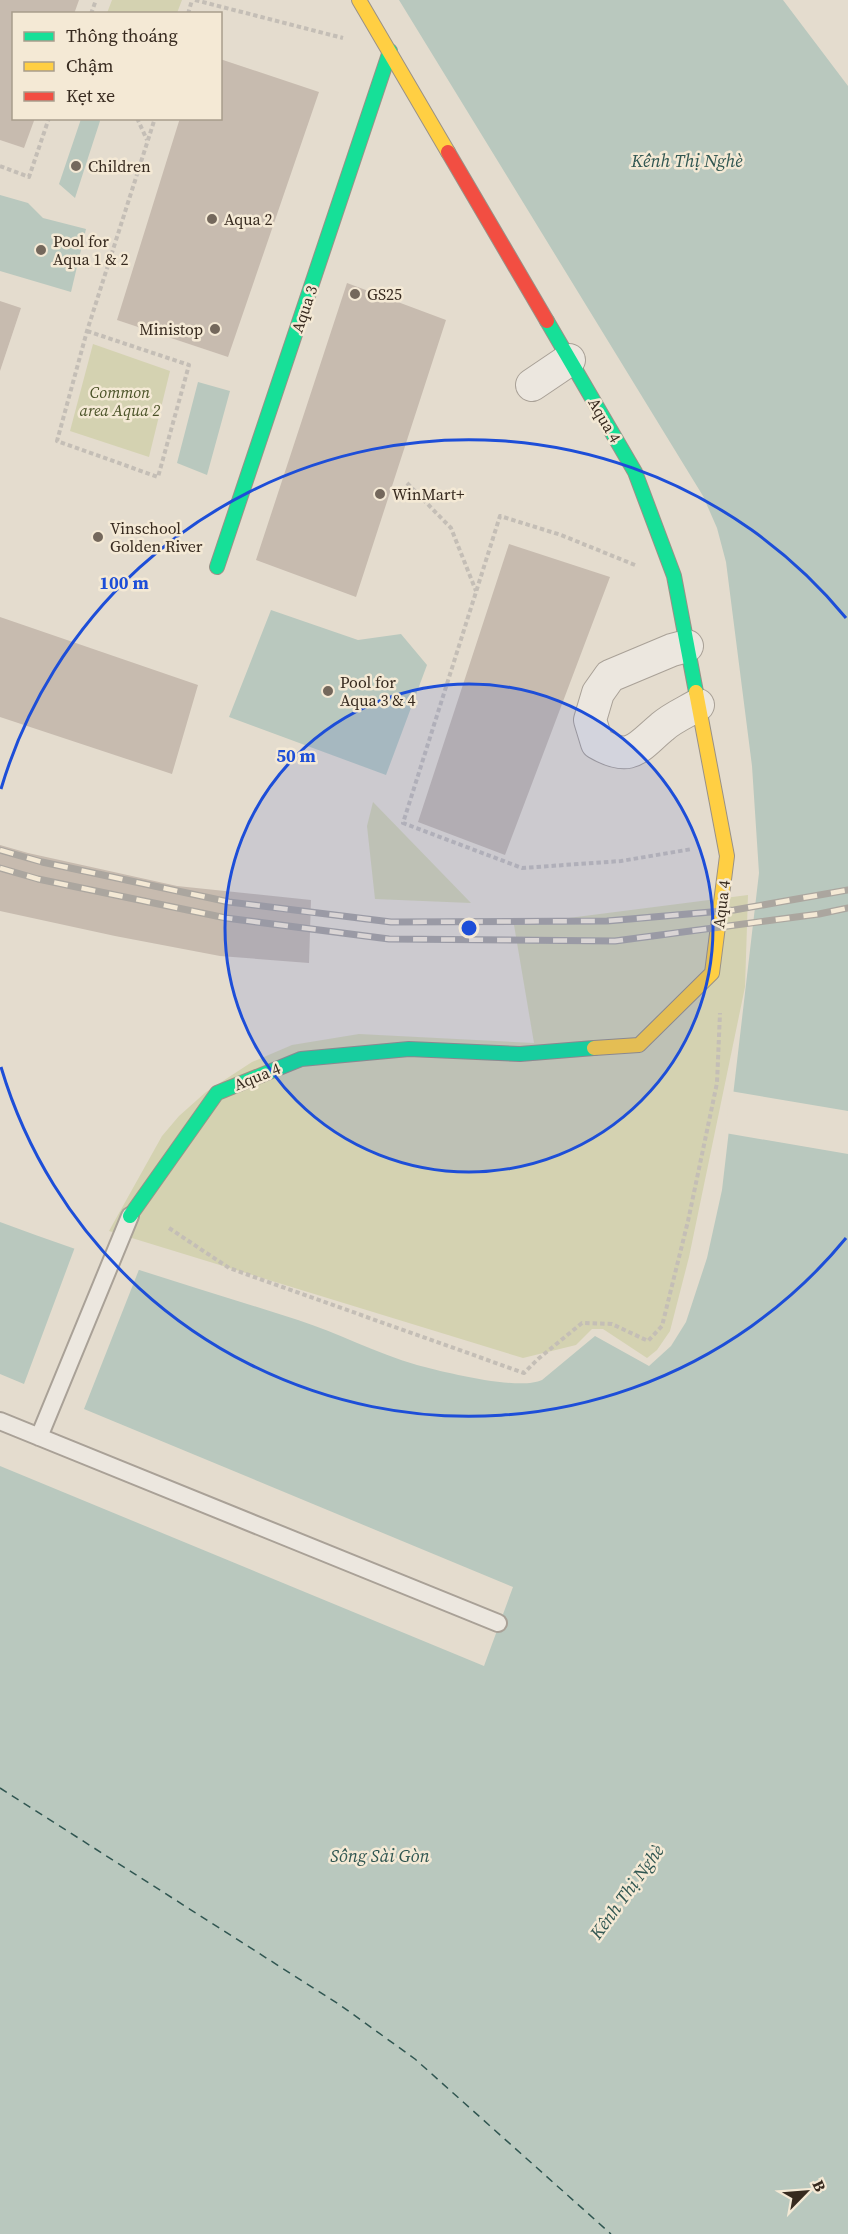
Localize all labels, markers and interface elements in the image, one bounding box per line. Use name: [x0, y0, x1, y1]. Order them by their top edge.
legend: [12, 12, 222, 120]
text: Thông thoáng: [66, 23, 178, 48]
text: Chậm: [66, 53, 113, 78]
text: Kẹt xe: [66, 83, 115, 108]
water label: Kênh Thị Nghè: [630, 148, 743, 173]
place label: Children: [88, 155, 151, 177]
marker: Children: [69, 159, 83, 173]
place label: Aqua 2: [224, 208, 272, 230]
marker: Aqua 2: [205, 212, 219, 226]
place label: Pool for Aqua 1 & 2: [53, 230, 128, 270]
marker: Pool for Aqua 1 & 2: [34, 243, 48, 257]
street label: Aqua 3: [286, 283, 322, 335]
place label: GS25: [367, 283, 402, 305]
marker: GS25: [348, 287, 362, 301]
place label: Ministop: [139, 318, 203, 340]
marker: Ministop: [208, 322, 222, 336]
park label: Common area Aqua 2: [80, 381, 160, 421]
street label: Aqua 4: [583, 394, 627, 446]
place label: WinMart+: [392, 483, 465, 505]
marker: WinMart+: [373, 487, 387, 501]
place label: Vinschool Golden River: [110, 517, 203, 557]
marker: Vinschool Golden River: [91, 530, 105, 544]
text: 100 m: [99, 570, 149, 595]
place label: Pool for Aqua 3 & 4: [340, 671, 415, 711]
marker: Pool for Aqua 3 & 4: [321, 684, 335, 698]
text: 50 m: [276, 743, 316, 768]
street label: Aqua 4: [707, 879, 735, 929]
centre of rings: [459, 918, 479, 938]
street label: Aqua 4: [230, 1057, 284, 1095]
water label: Kênh Thị Nghè: [583, 1839, 670, 1945]
water label: Sông Sài Gòn: [330, 1843, 430, 1868]
north arrow: [776, 2162, 836, 2222]
text: B: [807, 2176, 832, 2196]

